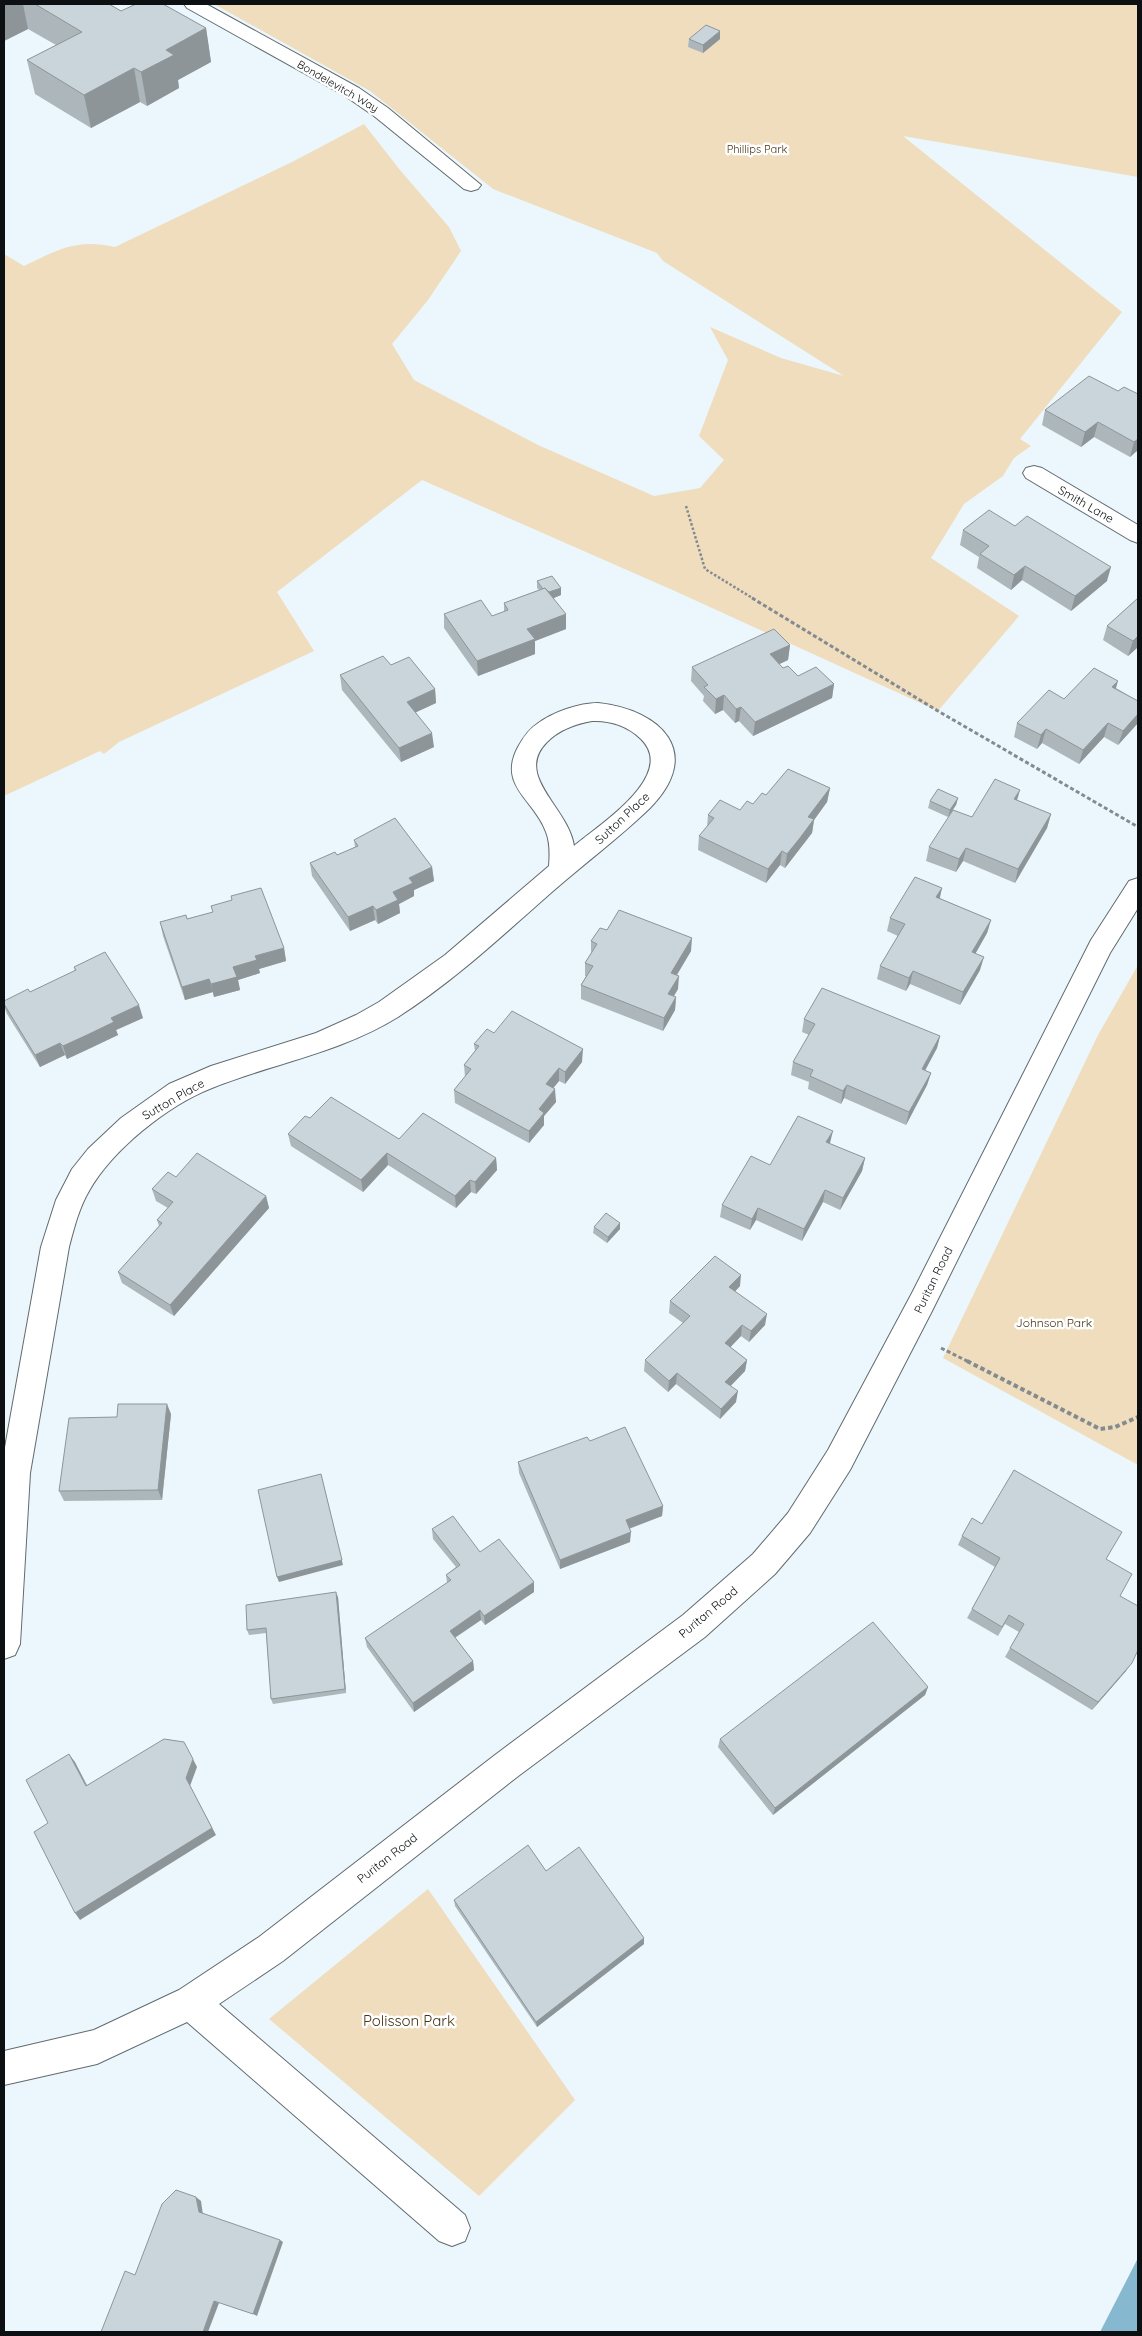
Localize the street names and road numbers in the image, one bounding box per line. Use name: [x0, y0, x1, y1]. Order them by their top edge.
street label: Bondelevitch Way: [295, 57, 381, 115]
street label: Smith Lane: [1055, 482, 1117, 526]
street label: Sutton Place: [592, 789, 653, 847]
street label: Sutton Place: [139, 1075, 207, 1123]
street label: Puritan Road: [910, 1244, 956, 1316]
street label: Puritan Road: [675, 1583, 741, 1641]
street label: Puritan Road: [354, 1830, 420, 1886]

